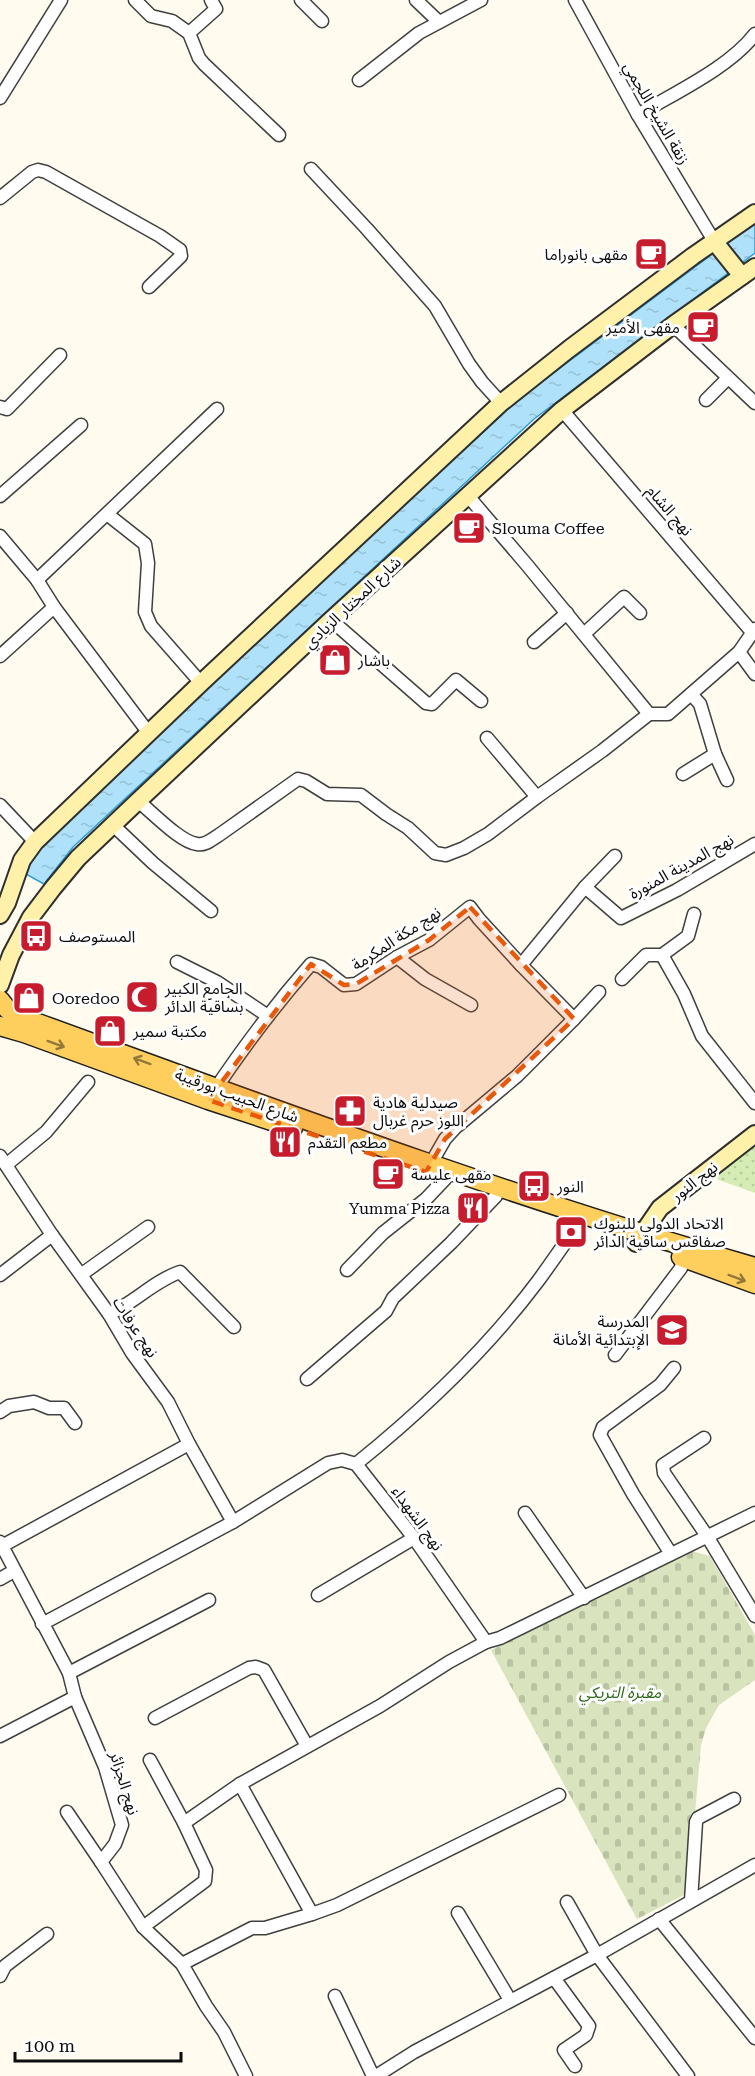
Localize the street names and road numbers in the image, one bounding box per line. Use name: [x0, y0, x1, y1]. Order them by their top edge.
street label: زنقة الشيخ اللجمي: [617, 59, 694, 169]
street label: نهج الشام: [640, 481, 697, 541]
street label: شارع المختار الزيادي: [300, 552, 407, 655]
street label: نهج المدينة المنورة: [626, 830, 738, 906]
street label: نهج مكة المكرمة: [348, 903, 446, 977]
street label: شارع الحبيب بورقيبة: [171, 1064, 301, 1129]
street label: نهج النور: [666, 1157, 723, 1208]
street label: نهج عرفات: [106, 1293, 162, 1363]
street label: نهج الشهداء: [385, 1482, 447, 1556]
street label: نهج الجزائر: [103, 1748, 143, 1818]

